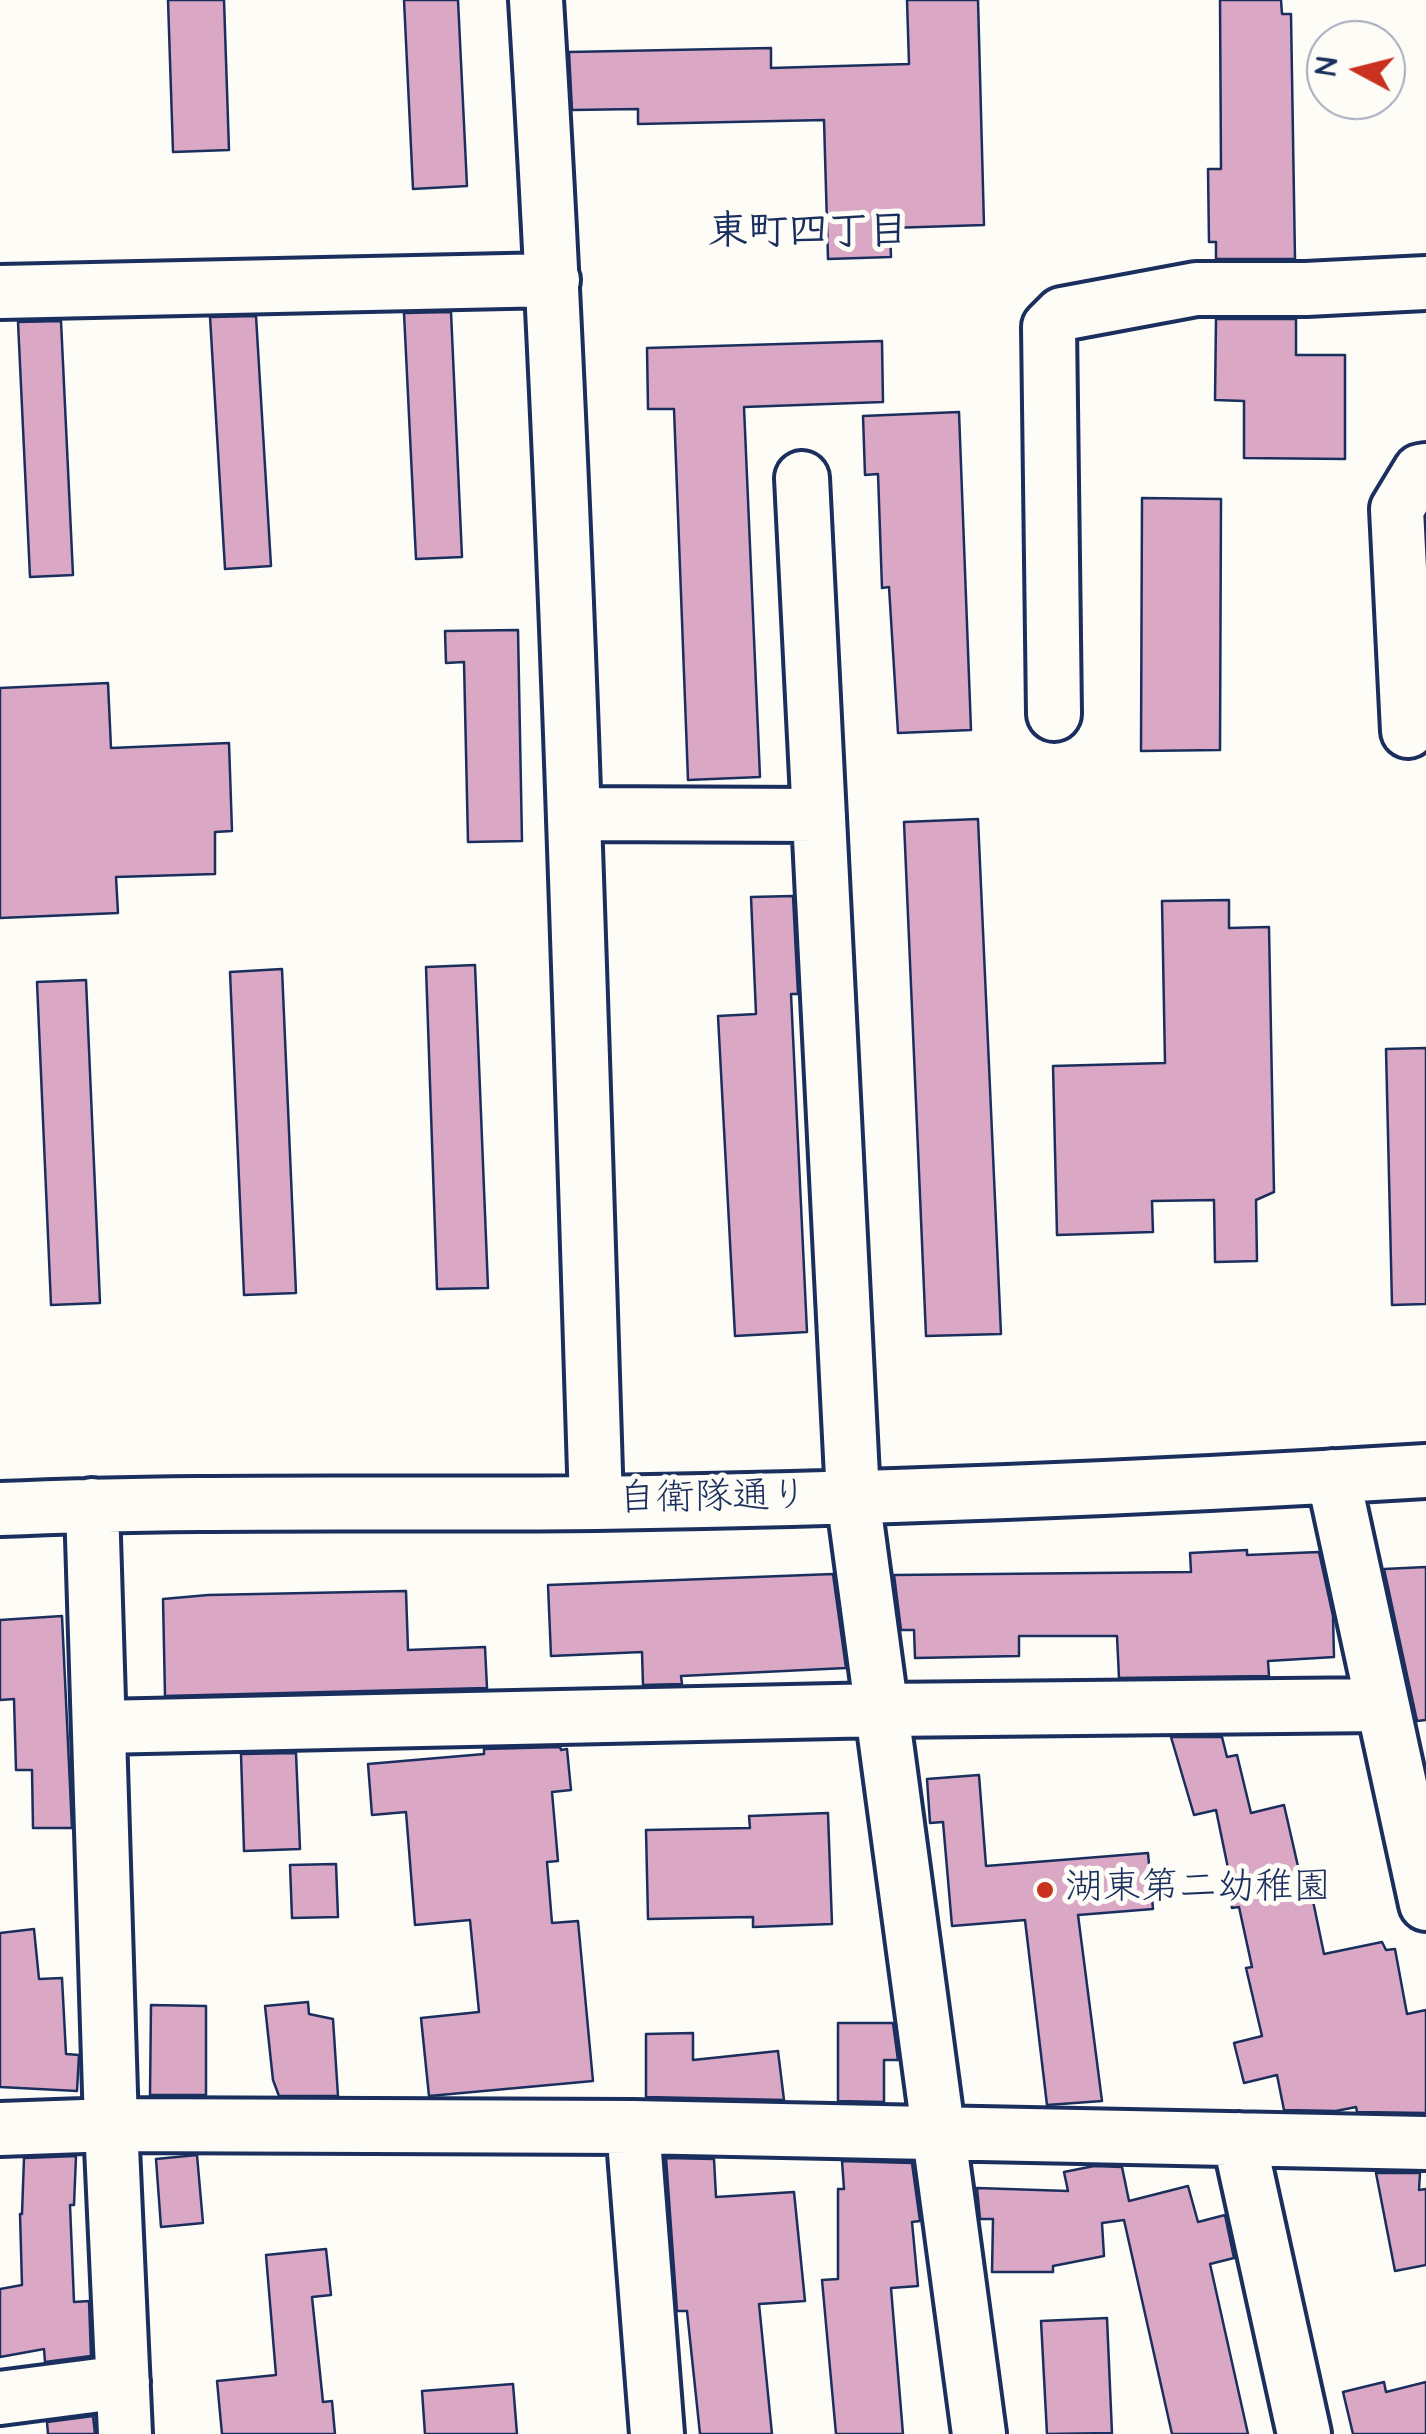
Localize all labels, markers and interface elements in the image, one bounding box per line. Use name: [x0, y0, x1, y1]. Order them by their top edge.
north arrow: [1306, 20, 1406, 120]
text: N: [1307, 55, 1348, 78]
district label: 東町四丁目: [708, 211, 908, 259]
street label: 自衛隊通り: [618, 1476, 808, 1524]
place label: 湖東第二幼稚園: [1065, 1867, 1331, 1913]
marker: 湖東第二幼稚園: [1034, 1879, 1056, 1901]

